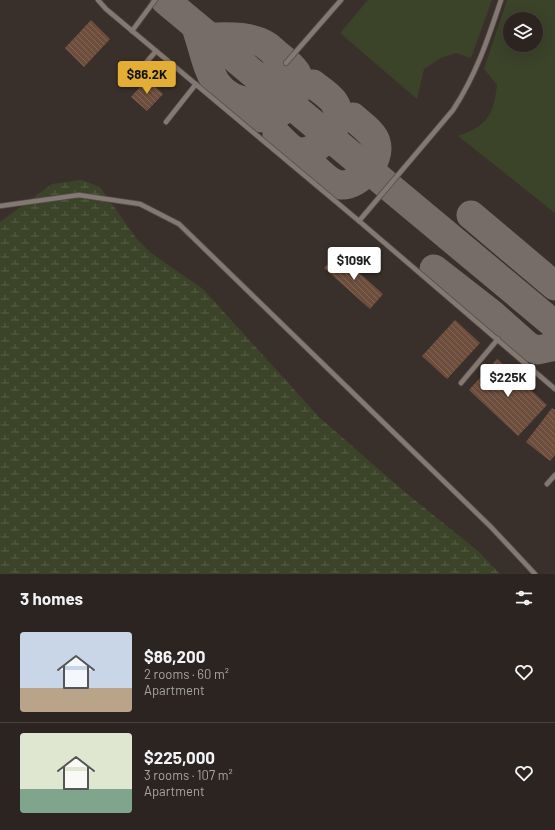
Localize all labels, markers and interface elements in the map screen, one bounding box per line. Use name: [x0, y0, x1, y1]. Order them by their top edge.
map controls: [503, 12, 543, 52]
button: layers: [503, 12, 543, 52]
pin: $86.2K: [114, 61, 180, 95]
text: $86.2K: [127, 66, 167, 82]
pin: $109K: [326, 247, 382, 281]
text: $109K: [337, 252, 371, 268]
pin: $225K: [480, 364, 536, 398]
text: $225K: [489, 369, 527, 385]
icon: filters: [513, 587, 535, 609]
text: 3 homes: [20, 588, 83, 608]
text: $86,200: [144, 646, 205, 666]
icon: home: [52, 648, 100, 696]
icon: heart: [513, 661, 535, 683]
text: 2 rooms · 60 m²: [144, 666, 229, 682]
text: Apartment: [144, 682, 205, 698]
text: $225,000: [144, 747, 215, 767]
icon: home: [52, 749, 100, 797]
icon: heart: [513, 762, 535, 784]
text: 3 rooms · 107 m²: [144, 767, 233, 783]
text: Apartment: [144, 783, 205, 799]

